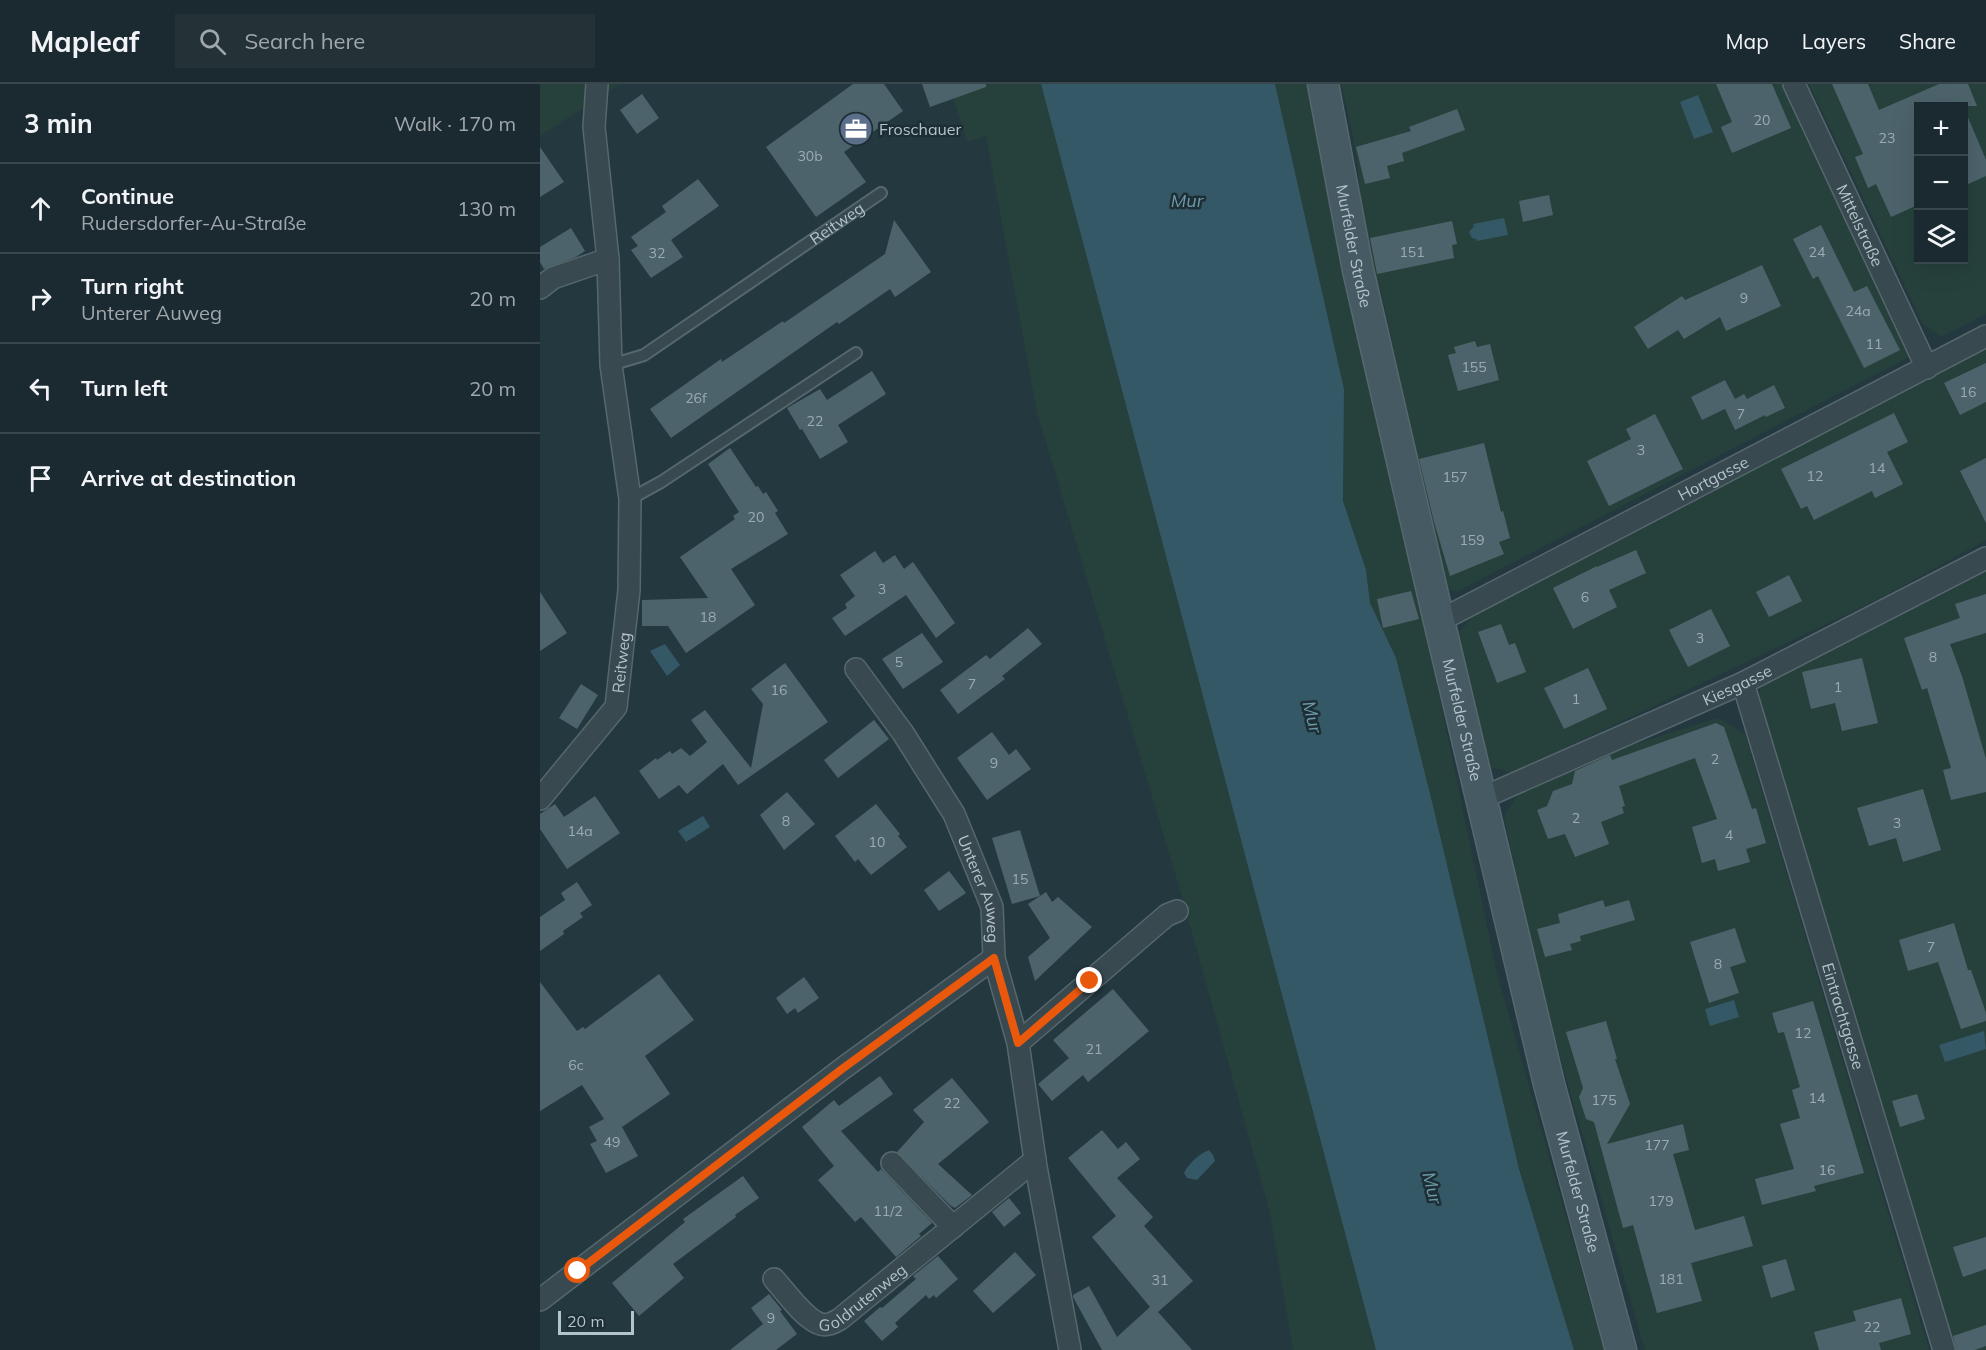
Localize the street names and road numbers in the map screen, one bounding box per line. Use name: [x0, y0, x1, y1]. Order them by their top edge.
street label: Mittelstraße: [1832, 181, 1888, 270]
street label: Murfelder Straße: [1332, 183, 1376, 310]
street label: Reitweg: [806, 198, 868, 249]
street label: Hortgasse: [1674, 452, 1752, 505]
street label: Reitweg: [608, 631, 634, 694]
street label: Murfelder Straße: [1438, 657, 1487, 783]
street label: Kiesgasse: [1699, 660, 1775, 710]
street label: Unterer Auweg: [954, 832, 1003, 943]
street label: Eintrachtgasse: [1818, 961, 1869, 1072]
street label: Murfelder Straße: [1552, 1129, 1604, 1255]
street label: Goldrutenweg: [818, 1259, 910, 1335]

